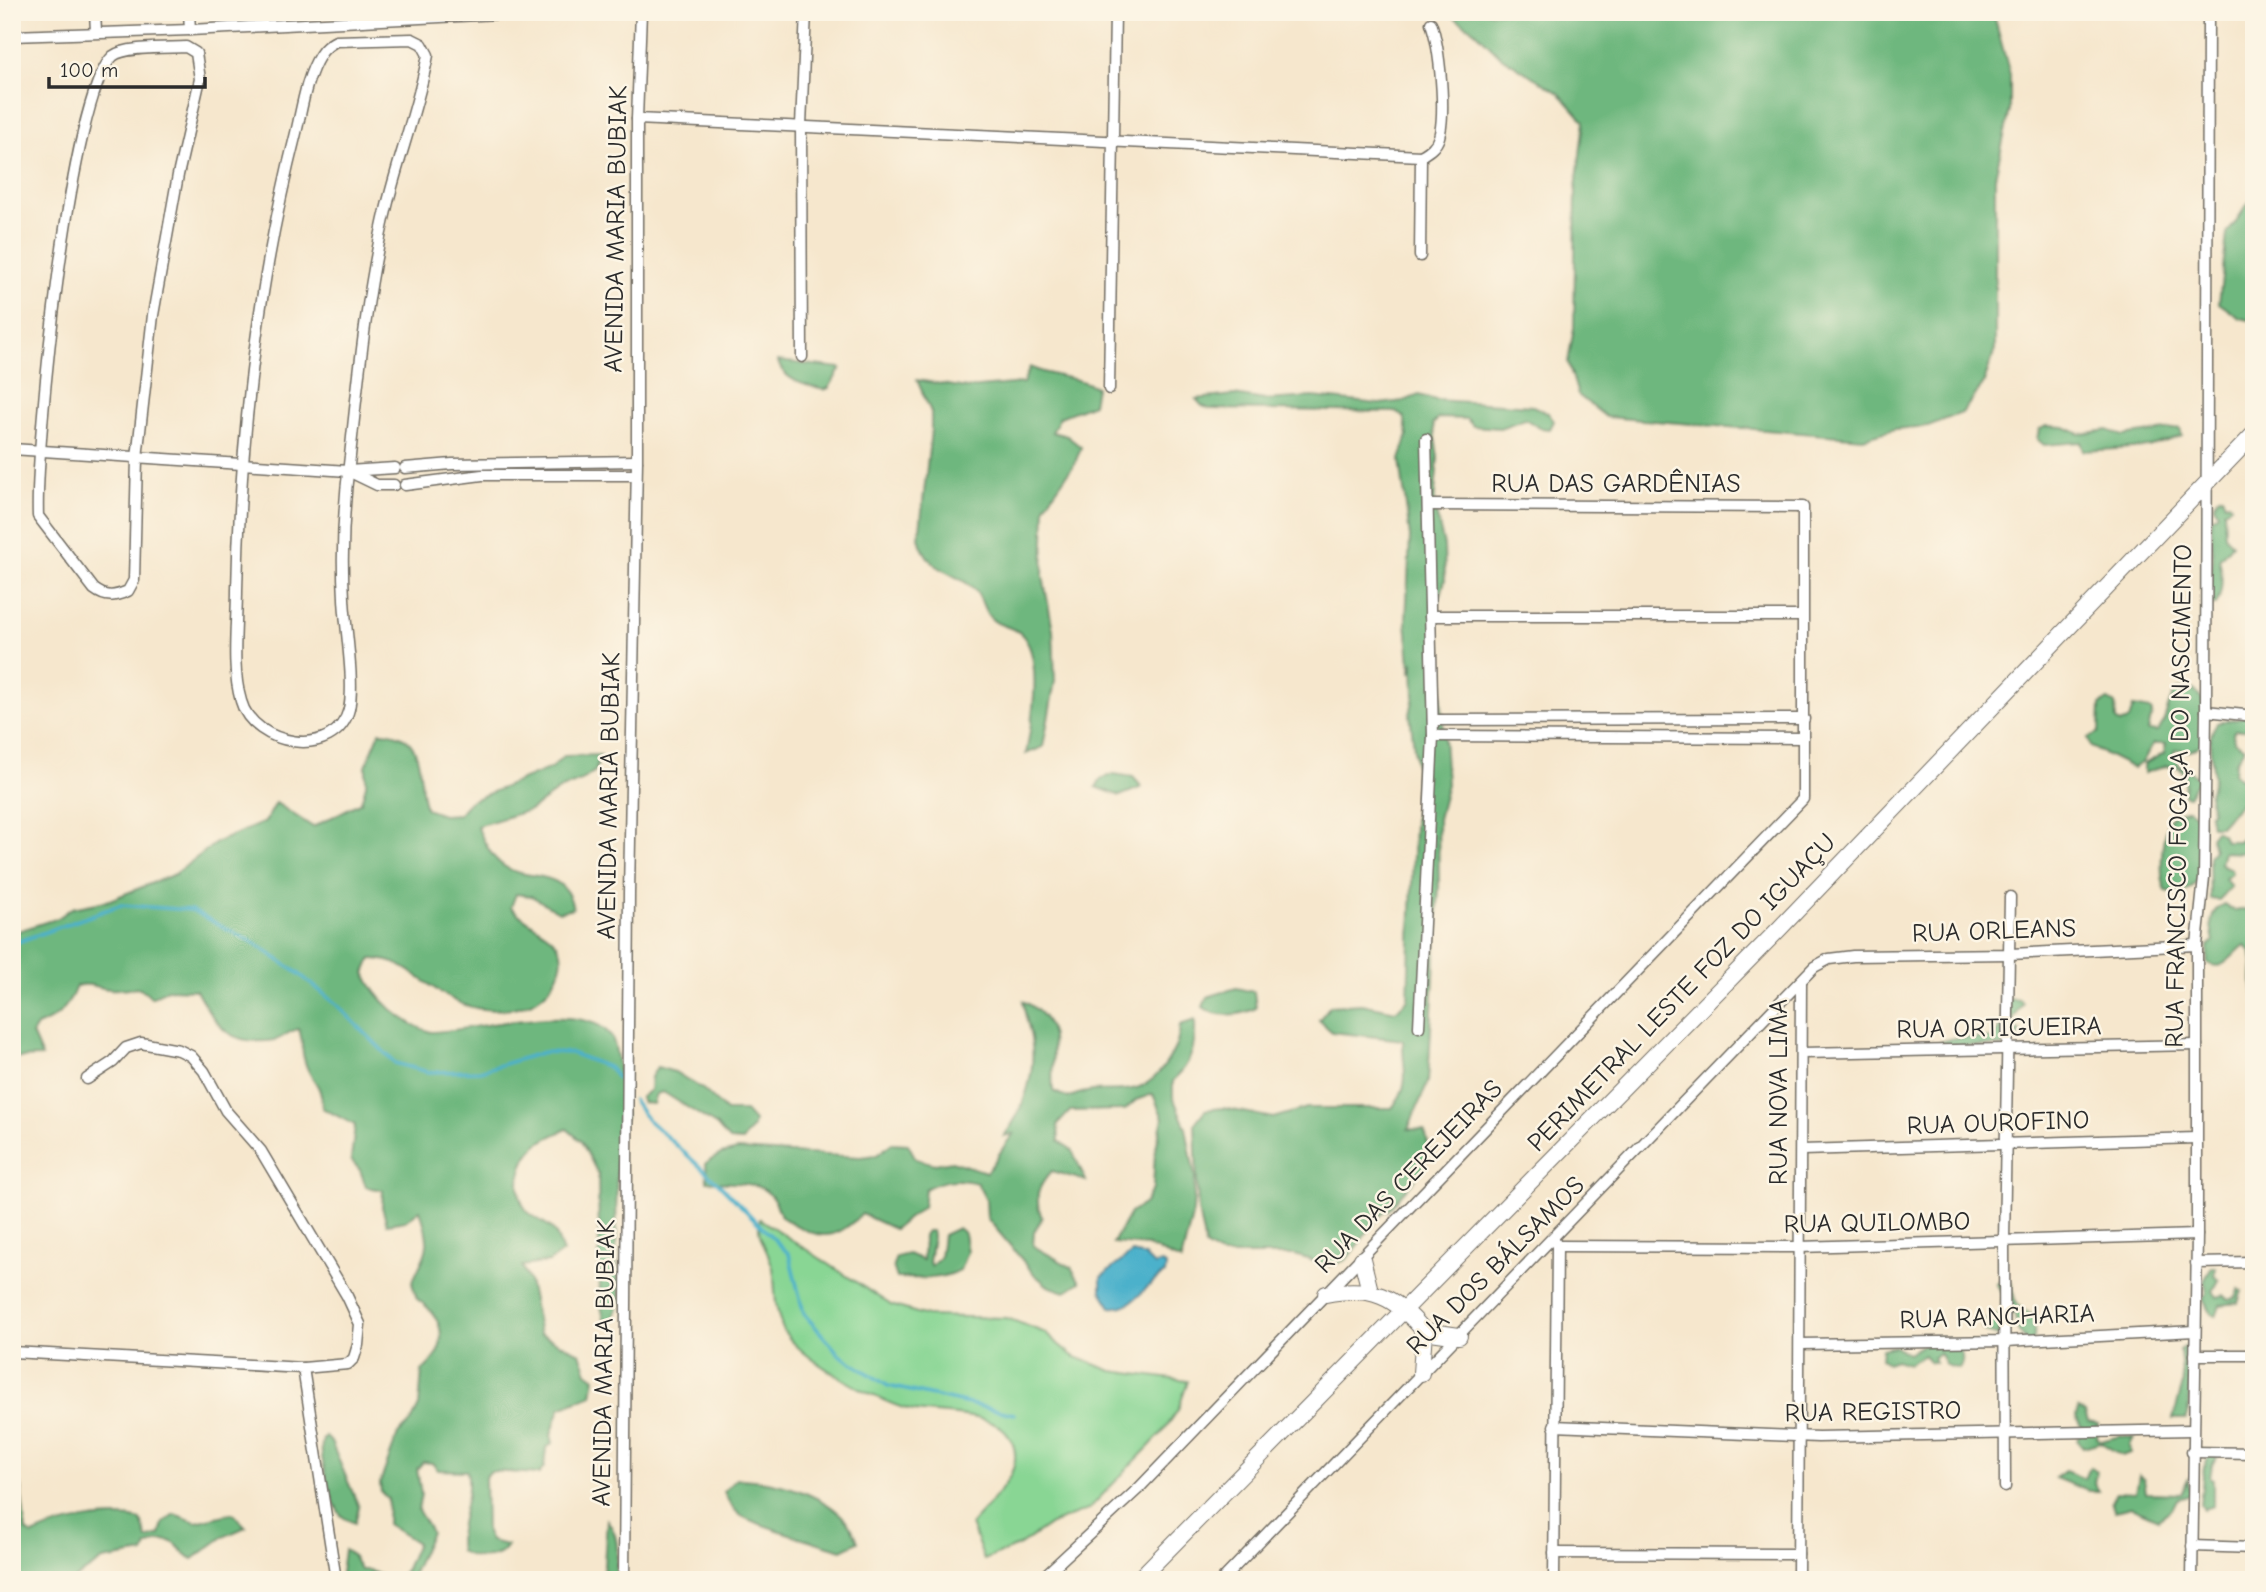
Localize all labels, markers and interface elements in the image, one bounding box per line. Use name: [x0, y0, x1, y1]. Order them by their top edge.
scale bar: [49, 46, 205, 90]
text: 100 m: [60, 58, 118, 82]
street label: AVENIDA MARIA BUBIAK: [598, 85, 634, 373]
street label: RUA DAS GARDÊNIAS: [1491, 468, 1741, 499]
street label: RUA FRANCISCO FOGAÇA DO NASCIMENTO: [2160, 544, 2198, 1048]
street label: AVENIDA MARIA BUBIAK: [591, 652, 627, 940]
street label: PERIMETRAL LESTE FOZ DO IGUAÇU: [1521, 827, 1842, 1158]
street label: RUA ORLEANS: [1911, 913, 2077, 949]
street label: RUA NOVA LIMA: [1764, 999, 1794, 1185]
street label: RUA ORTIGUEIRA: [1896, 1011, 2102, 1045]
street label: RUA DAS CEREJEIRAS: [1309, 1074, 1509, 1279]
street label: RUA OUROFINO: [1906, 1105, 2090, 1141]
street label: RUA DOS BÁLSAMOS: [1400, 1170, 1591, 1361]
street label: RUA QUILOMBO: [1783, 1206, 1971, 1240]
street label: AVENIDA MARIA BUBIAK: [586, 1219, 622, 1507]
street label: RUA RANCHARIA: [1899, 1299, 2095, 1335]
street label: RUA REGISTRO: [1784, 1395, 1962, 1429]

